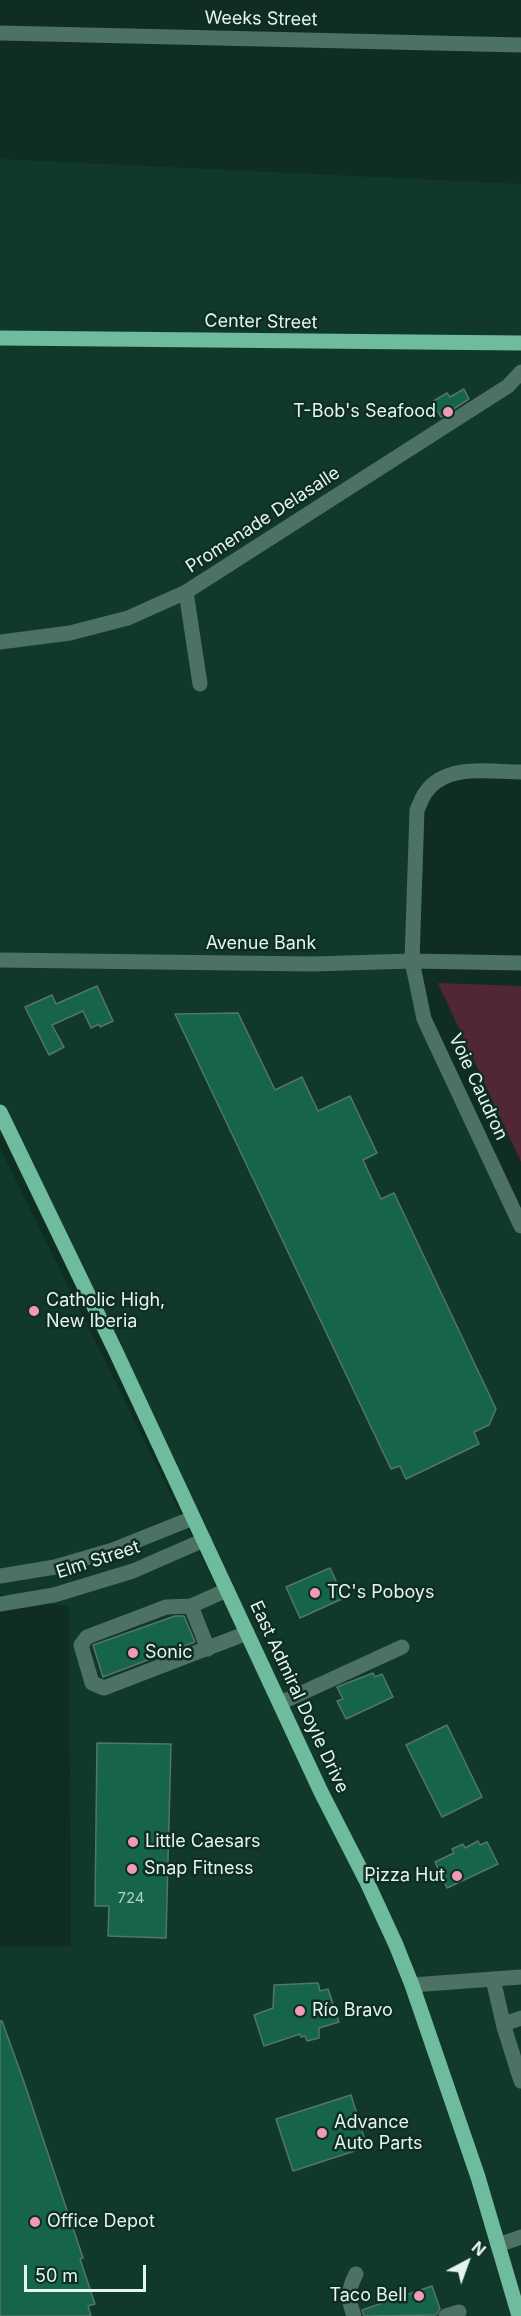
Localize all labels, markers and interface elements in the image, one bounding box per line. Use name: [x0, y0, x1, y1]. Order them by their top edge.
street label: Weeks Street: [204, 7, 318, 31]
street label: Center Street: [204, 310, 318, 334]
place label: T-Bob's Seafood: [293, 401, 436, 423]
marker: T-Bob's Seafood: [441, 405, 455, 419]
street label: Promenade Delasalle: [182, 462, 344, 578]
street label: Avenue Bank: [206, 933, 316, 955]
street label: Voie Caudron: [444, 1030, 512, 1144]
place label: Catholic High, New Iberia: [46, 1290, 165, 1332]
marker: Catholic High, New Iberia: [27, 1304, 41, 1318]
street label: Elm Street: [53, 1536, 143, 1584]
place label: TC's Poboys: [327, 1582, 434, 1604]
marker: TC's Poboys: [308, 1586, 322, 1600]
street label: East Admiral Doyle Drive: [245, 1598, 353, 1796]
place label: Sonic: [145, 1642, 193, 1664]
marker: Sonic: [126, 1646, 140, 1660]
place label: Little Caesars: [145, 1831, 260, 1853]
marker: Little Caesars: [126, 1835, 140, 1849]
place label: Snap Fitness: [144, 1858, 253, 1880]
marker: Snap Fitness: [125, 1862, 139, 1876]
place label: Pizza Hut: [364, 1865, 445, 1887]
marker: Pizza Hut: [450, 1869, 464, 1883]
house number: 724: [117, 1889, 145, 1907]
place label: Río Bravo: [312, 2000, 393, 2022]
marker: Río Bravo: [293, 2004, 307, 2018]
place label: Advance Auto Parts: [334, 2112, 423, 2154]
marker: Advance Auto Parts: [315, 2126, 329, 2140]
place label: Office Depot: [47, 2211, 155, 2233]
marker: Office Depot: [28, 2215, 42, 2229]
north arrow: [437, 2232, 497, 2292]
text: N: [468, 2237, 490, 2260]
scale bar: [27, 2253, 148, 2291]
text: 50 m: [35, 2265, 78, 2286]
place label: Taco Bell: [329, 2285, 407, 2307]
marker: Taco Bell: [412, 2289, 426, 2303]

